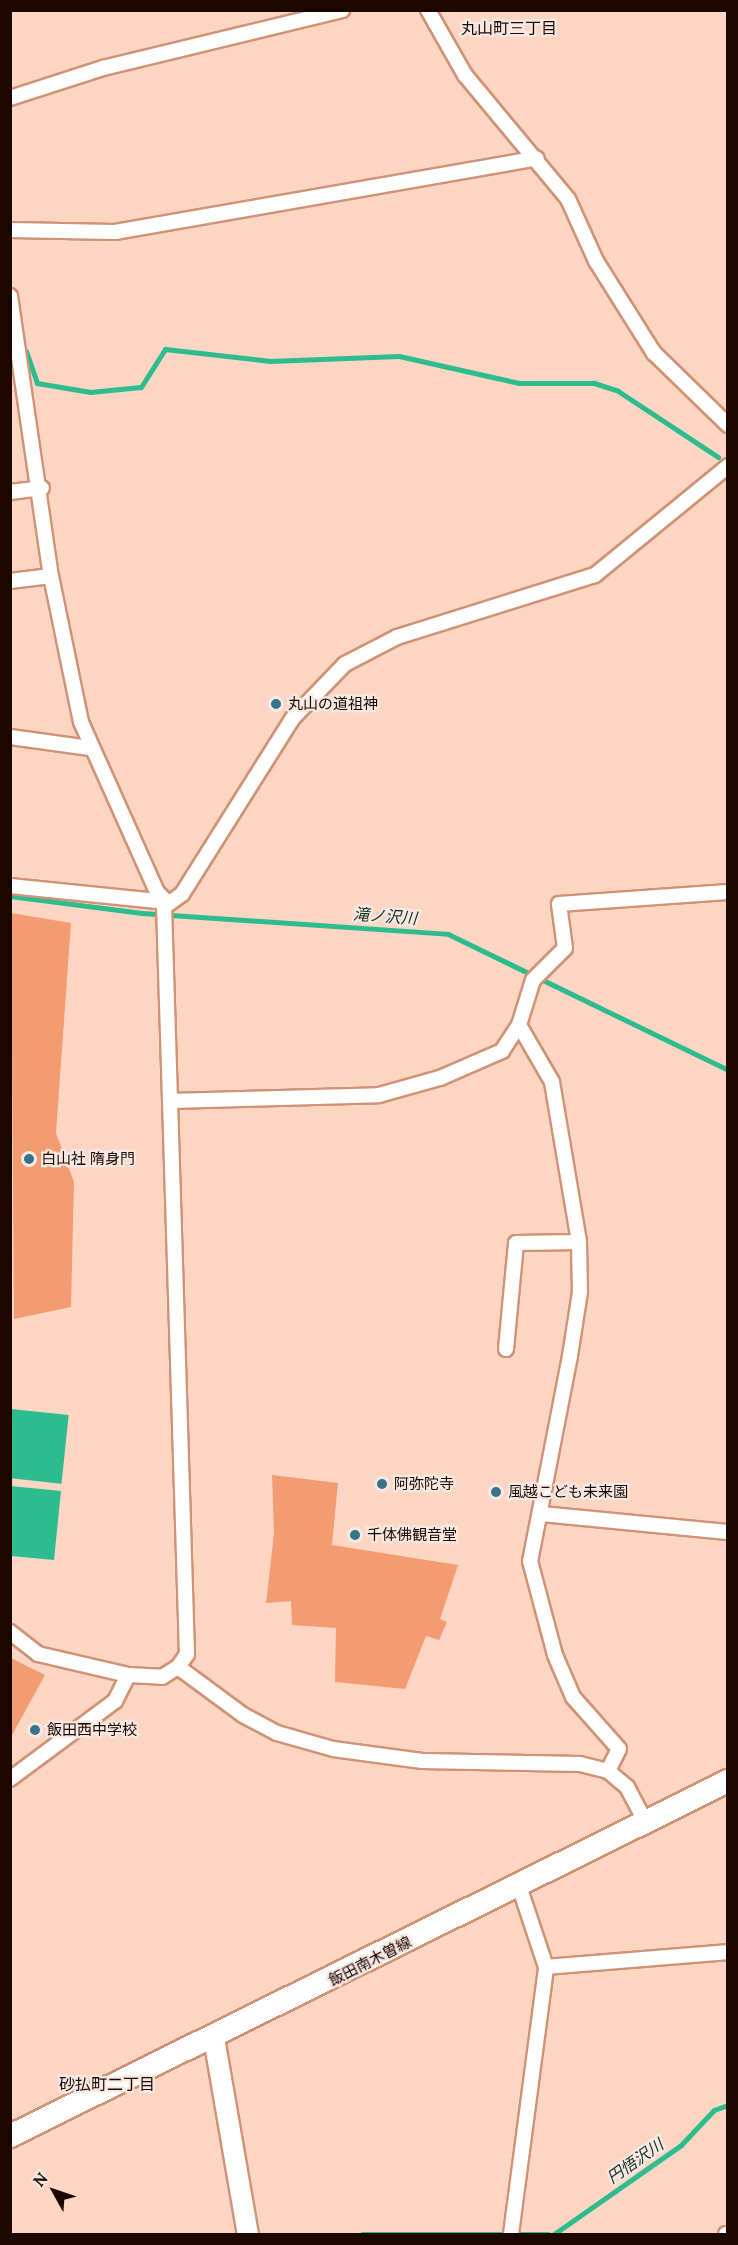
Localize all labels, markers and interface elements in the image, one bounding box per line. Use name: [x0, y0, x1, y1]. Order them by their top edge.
district label: 丸山町三丁目: [461, 18, 557, 38]
place label: 丸山の道祖神: [288, 695, 378, 713]
marker: 丸山の道祖神: [269, 697, 283, 711]
water label: 滝ノ沢川: [352, 904, 418, 928]
place label: 白山社 隋身門: [41, 1150, 135, 1168]
marker: 白山社 隋身門: [22, 1152, 36, 1166]
place label: 阿弥陀寺: [394, 1475, 454, 1493]
marker: 阿弥陀寺: [375, 1477, 389, 1491]
place label: 風越こども未来園: [508, 1483, 628, 1501]
marker: 風越こども未来園: [489, 1485, 503, 1499]
place label: 千体佛観音堂: [367, 1526, 457, 1544]
marker: 千体佛観音堂: [348, 1528, 362, 1542]
place label: 飯田西中学校: [47, 1721, 137, 1739]
marker: 飯田西中学校: [28, 1723, 42, 1737]
street label: 飯田南木曽線: [326, 1933, 414, 1989]
district label: 砂払町二丁目: [59, 2074, 155, 2094]
water label: 円悟沢川: [603, 2135, 667, 2187]
north arrow: [24, 2161, 84, 2221]
text: N: [29, 2168, 52, 2191]

